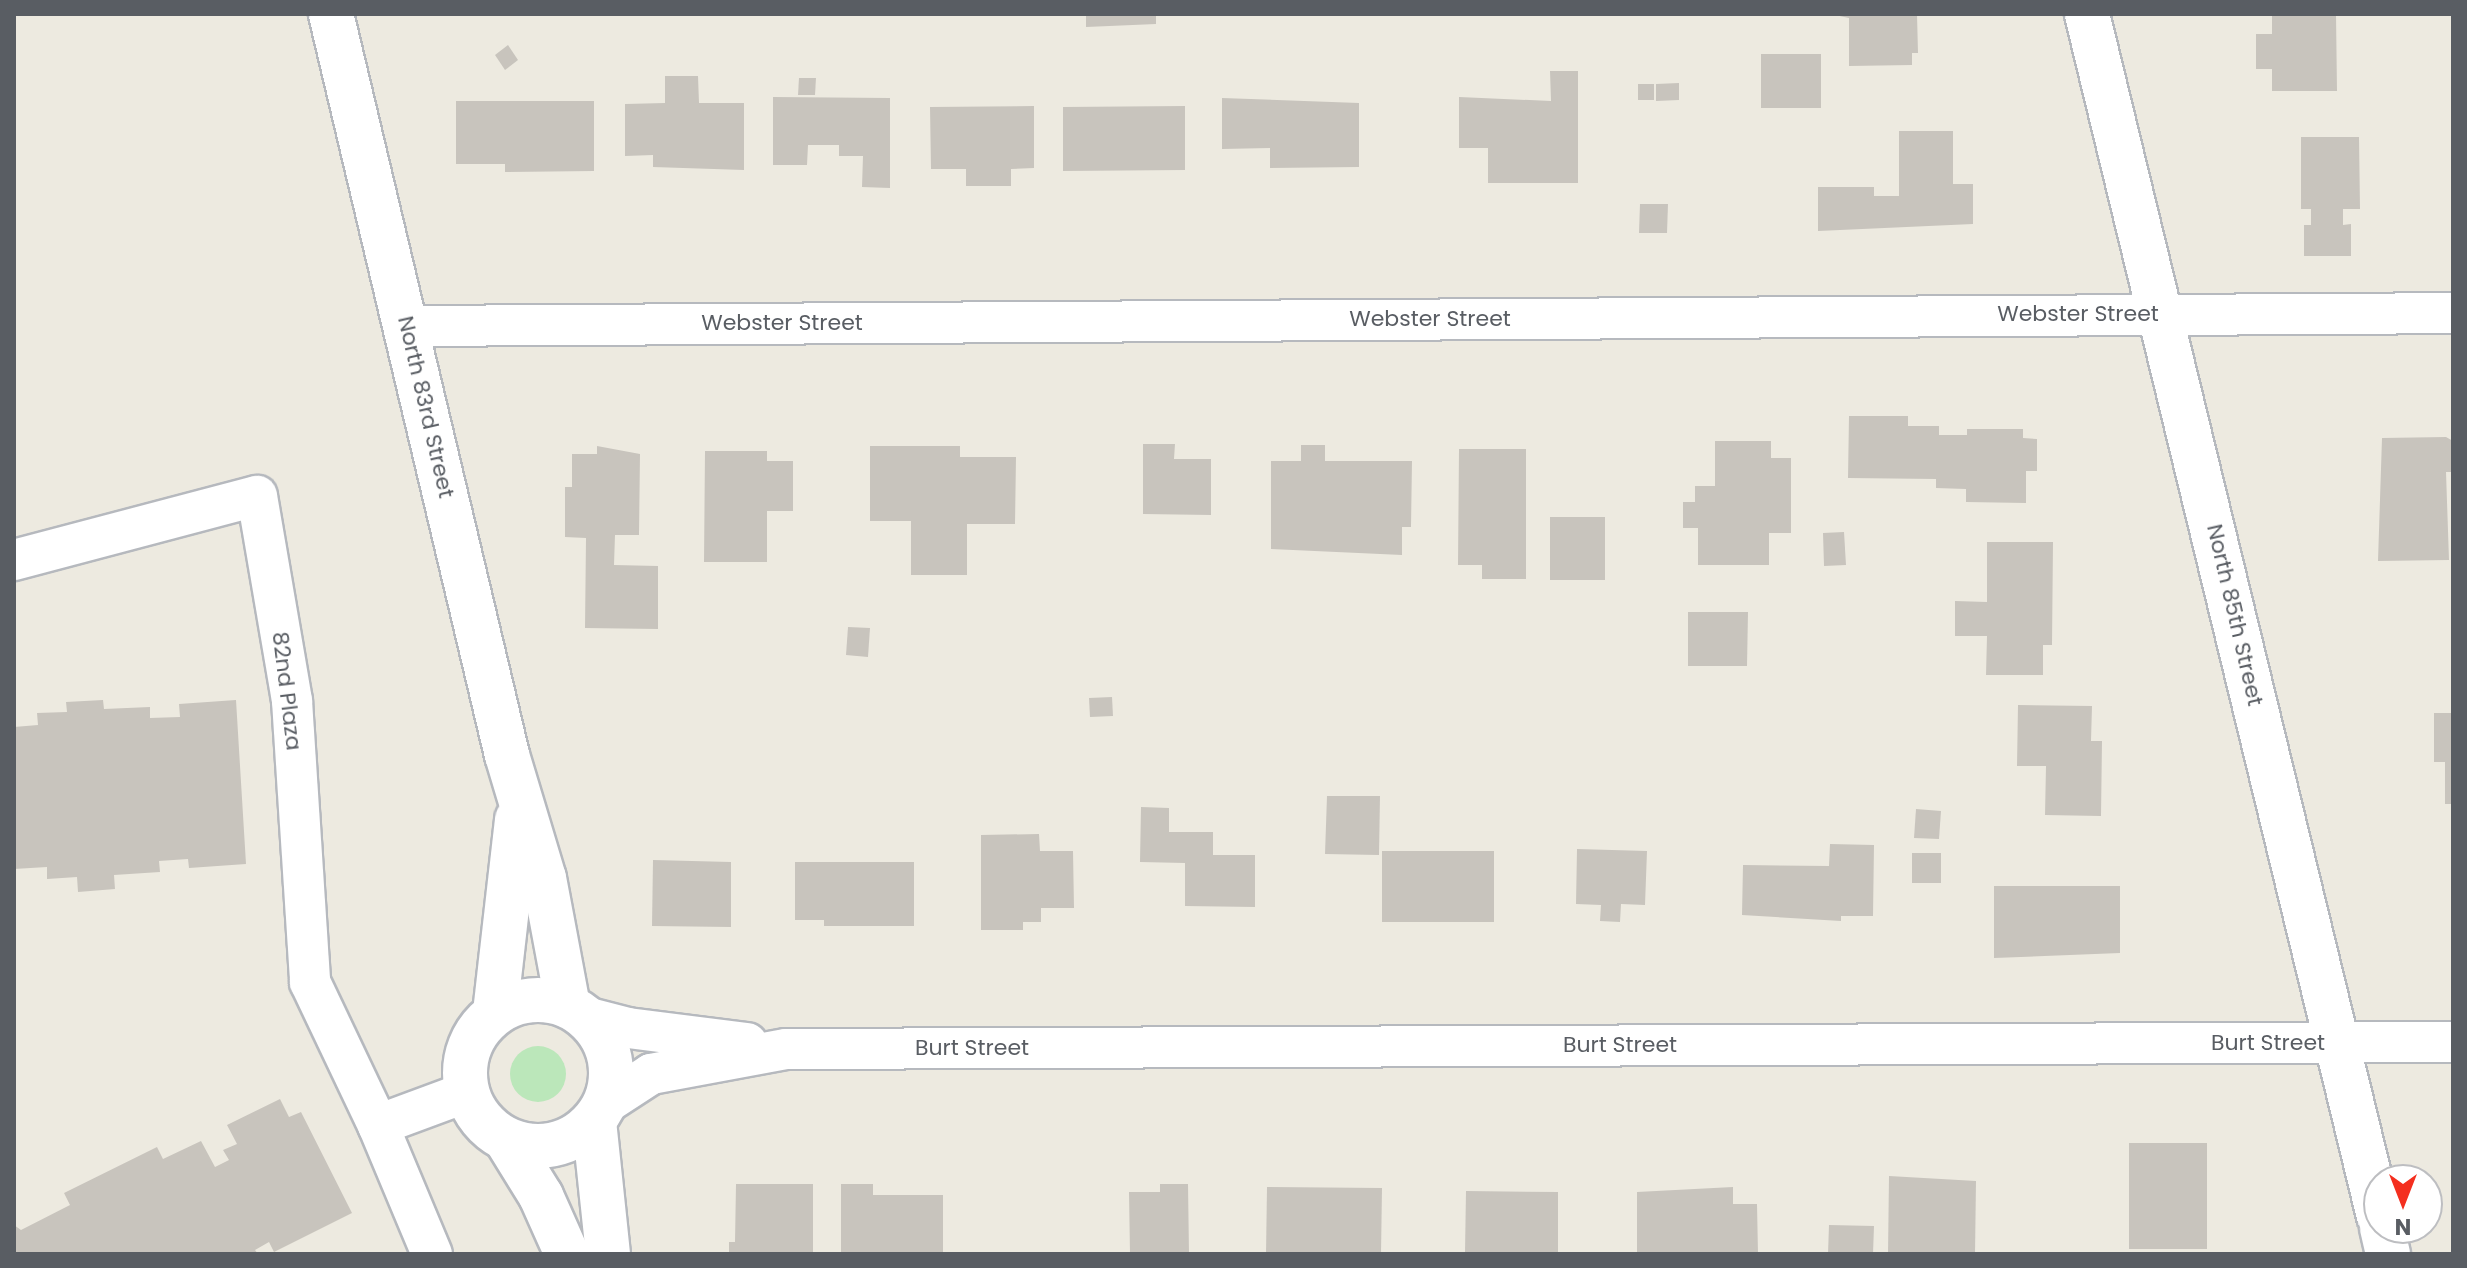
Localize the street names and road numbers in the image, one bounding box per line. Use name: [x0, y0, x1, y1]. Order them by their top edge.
street label: Webster Street: [1997, 301, 2159, 327]
street label: Webster Street: [1349, 306, 1511, 332]
street label: Webster Street: [701, 310, 863, 336]
street label: North 83rd Street: [392, 313, 460, 501]
street label: North 85th Street: [2201, 522, 2269, 708]
street label: 82nd Plaza: [267, 630, 307, 752]
street label: Burt Street: [2211, 1030, 2325, 1056]
street label: Burt Street: [1563, 1032, 1677, 1058]
street label: Burt Street: [915, 1035, 1029, 1061]

